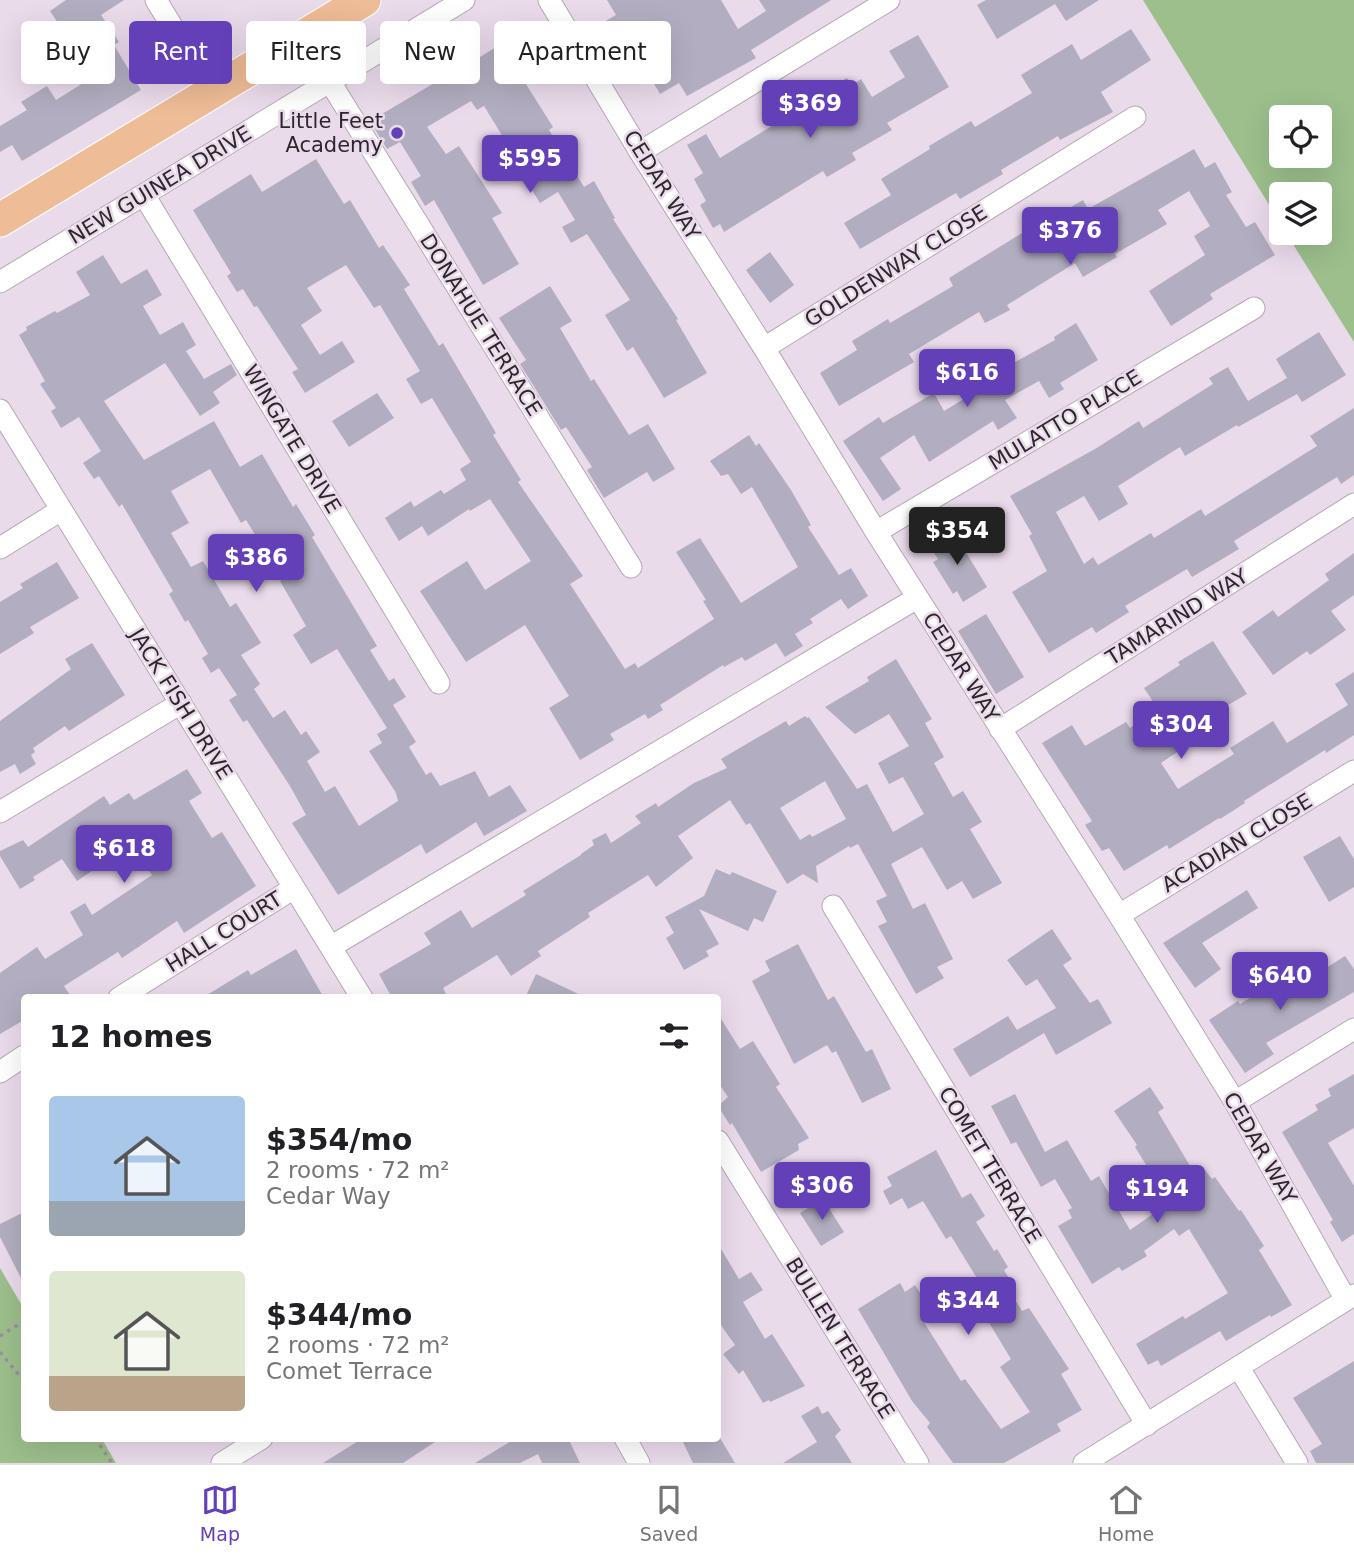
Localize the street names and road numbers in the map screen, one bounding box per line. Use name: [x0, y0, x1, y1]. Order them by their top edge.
street label: NEW GUINEA DRIVE: [64, 121, 256, 249]
street label: CEDAR WAY: [619, 126, 705, 244]
street label: GOLDENWAY CLOSE: [800, 200, 992, 332]
street label: DONAHUE TERRACE: [415, 229, 547, 421]
street label: WINGATE DRIVE: [238, 360, 346, 518]
street label: MULATTO PLACE: [984, 365, 1146, 475]
street label: TAMARIND WAY: [1101, 564, 1252, 671]
street label: CEDAR WAY: [918, 608, 1004, 726]
street label: JACK FISH DRIVE: [124, 622, 237, 784]
street label: ACADIAN CLOSE: [1158, 789, 1316, 897]
street label: HALL COURT: [161, 887, 287, 977]
street label: COMET TERRACE: [934, 1082, 1046, 1248]
street label: CEDAR WAY: [1218, 1088, 1302, 1208]
street label: BULLEN TERRACE: [781, 1253, 899, 1423]

